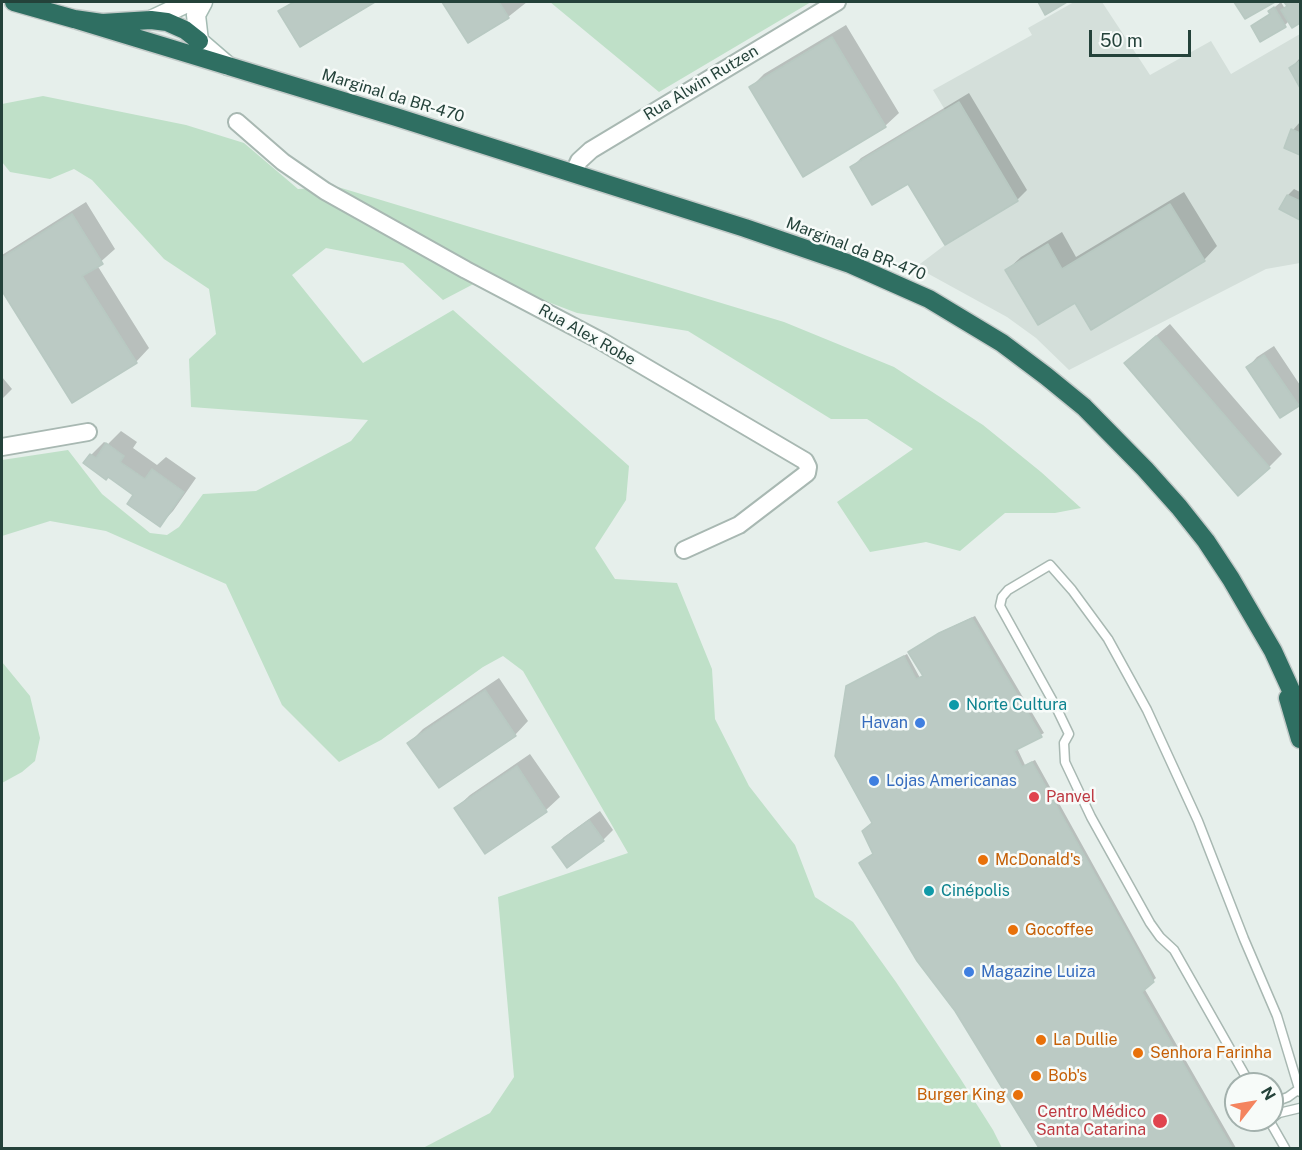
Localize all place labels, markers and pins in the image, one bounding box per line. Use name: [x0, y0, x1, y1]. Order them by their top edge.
place label: Norte Cultura: [966, 695, 1067, 715]
marker: Norte Cultura: [947, 698, 961, 712]
place label: Havan: [861, 713, 908, 733]
marker: Havan: [913, 716, 927, 730]
place label: Lojas Americanas: [886, 771, 1017, 791]
marker: Lojas Americanas: [867, 774, 881, 788]
place label: Panvel: [1046, 787, 1096, 807]
marker: Panvel: [1027, 790, 1041, 804]
place label: McDonald's: [995, 850, 1081, 870]
marker: McDonald's: [976, 853, 990, 867]
place label: Cinépolis: [941, 881, 1010, 901]
marker: Cinépolis: [922, 884, 936, 898]
place label: Gocoffee: [1025, 920, 1093, 940]
marker: Gocoffee: [1006, 923, 1020, 937]
place label: Magazine Luiza: [981, 962, 1096, 982]
marker: Magazine Luiza: [962, 965, 976, 979]
place label: La Dullie: [1053, 1030, 1118, 1050]
marker: La Dullie: [1034, 1033, 1048, 1047]
place label: Senhora Farinha: [1150, 1043, 1272, 1063]
marker: Senhora Farinha: [1131, 1046, 1145, 1060]
place label: Bob's: [1048, 1066, 1087, 1086]
marker: Bob's: [1029, 1069, 1043, 1083]
place label: Burger King: [917, 1085, 1006, 1105]
marker: Burger King: [1011, 1088, 1025, 1102]
place label: Centro Médico Santa Catarina: [1036, 1102, 1146, 1140]
marker: Centro Médico Santa Catarina: [1151, 1112, 1169, 1130]

